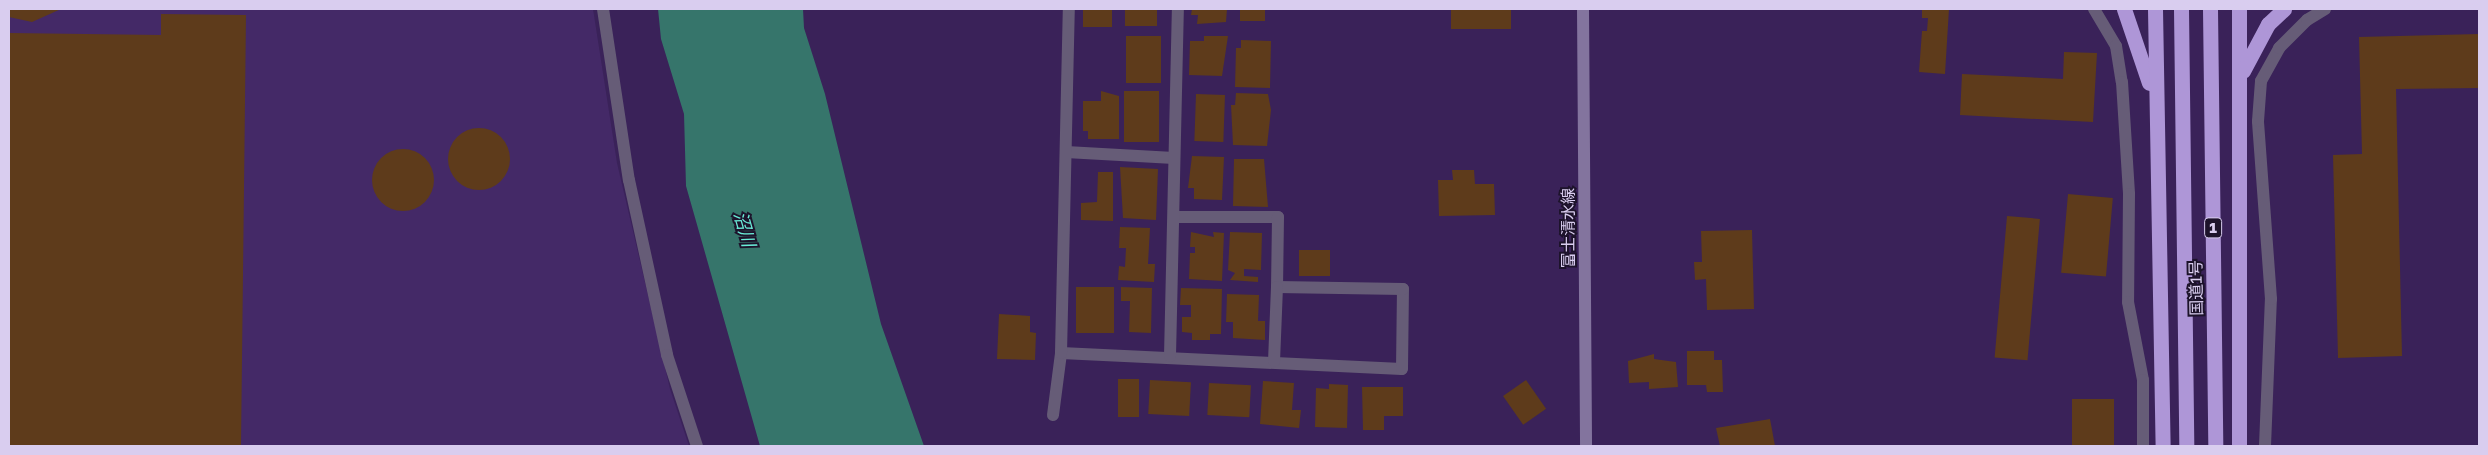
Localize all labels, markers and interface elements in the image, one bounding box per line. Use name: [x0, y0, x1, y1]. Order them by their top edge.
street label: 富士清水線: [1558, 188, 1578, 268]
water label: 沼川: [730, 209, 760, 249]
road number: 1: [2203, 216, 2223, 240]
street label: 国道1号: [2186, 260, 2206, 316]

